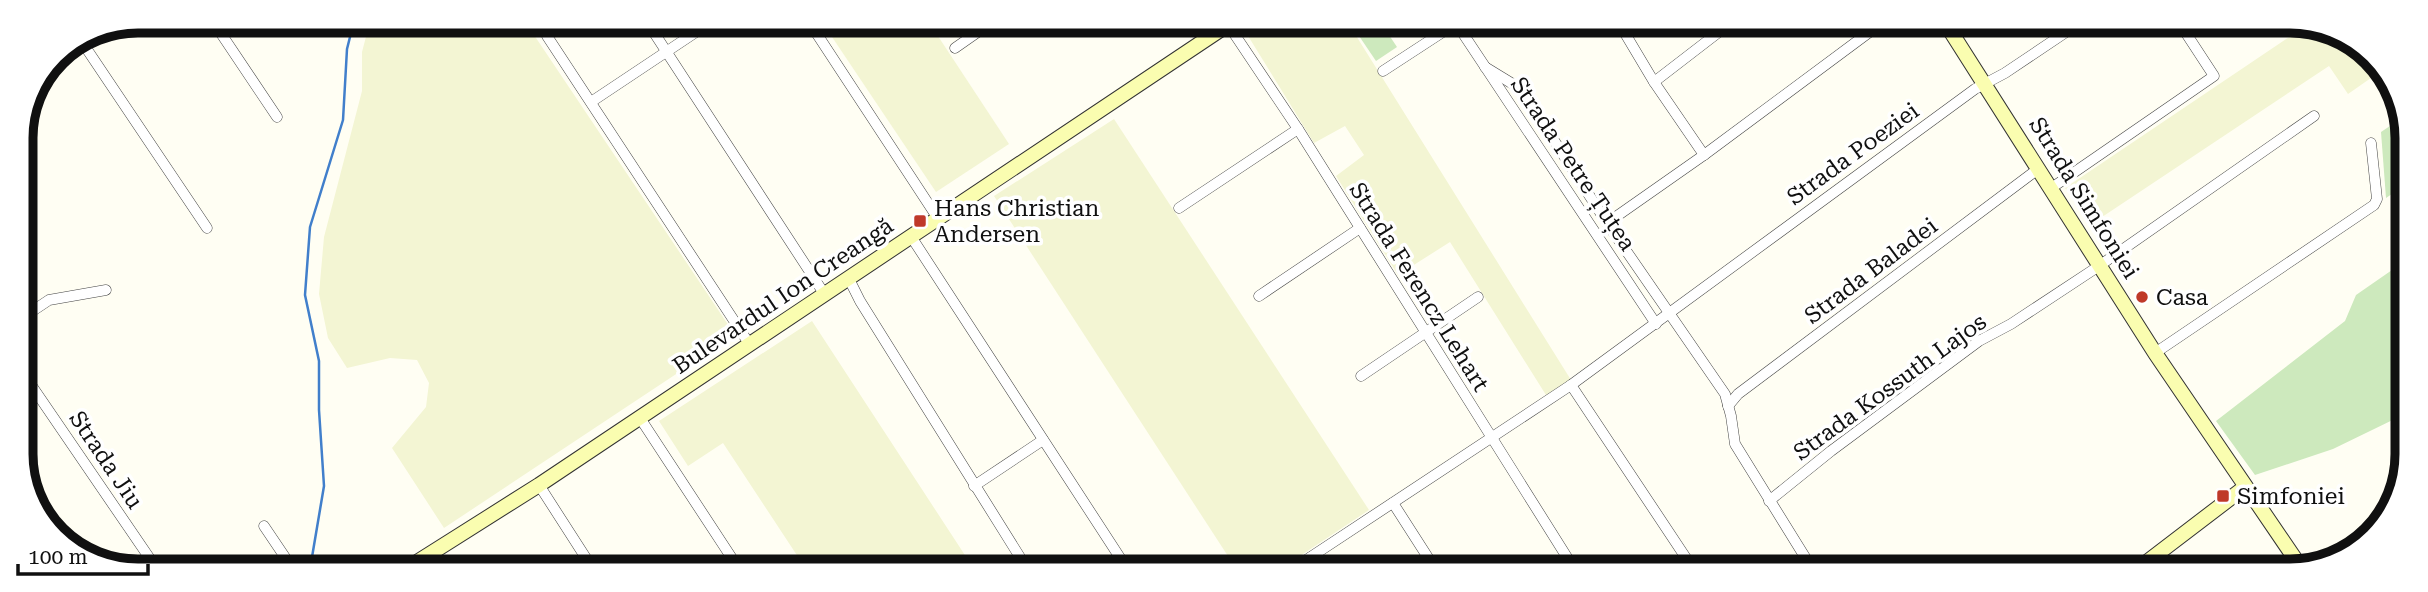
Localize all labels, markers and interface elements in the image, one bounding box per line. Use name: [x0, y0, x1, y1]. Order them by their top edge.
street label: Strada Petre Țuțea: [1504, 72, 1641, 257]
street label: Strada Poeziei: [1782, 97, 1924, 211]
street label: Strada Simfoniei: [2024, 112, 2144, 284]
street label: Strada Ferencz Lehart: [1344, 178, 1495, 397]
place label: Hans Christian Andersen: [934, 195, 1100, 248]
street label: Bulevardul Ion Creangă: [668, 212, 899, 380]
street label: Strada Baladei: [1799, 212, 1943, 330]
marker: Hans Christian Andersen: [912, 213, 928, 229]
place label: Casa: [2156, 284, 2209, 311]
marker: Casa: [2134, 289, 2150, 305]
street label: Strada Kossuth Lajos: [1788, 308, 1992, 466]
street label: Strada Jiu: [64, 406, 148, 514]
place label: Simfoniei: [2237, 483, 2345, 510]
marker: Simfoniei: [2215, 488, 2231, 504]
scale bar: [18, 532, 147, 576]
text: 100 m: [28, 545, 88, 569]

